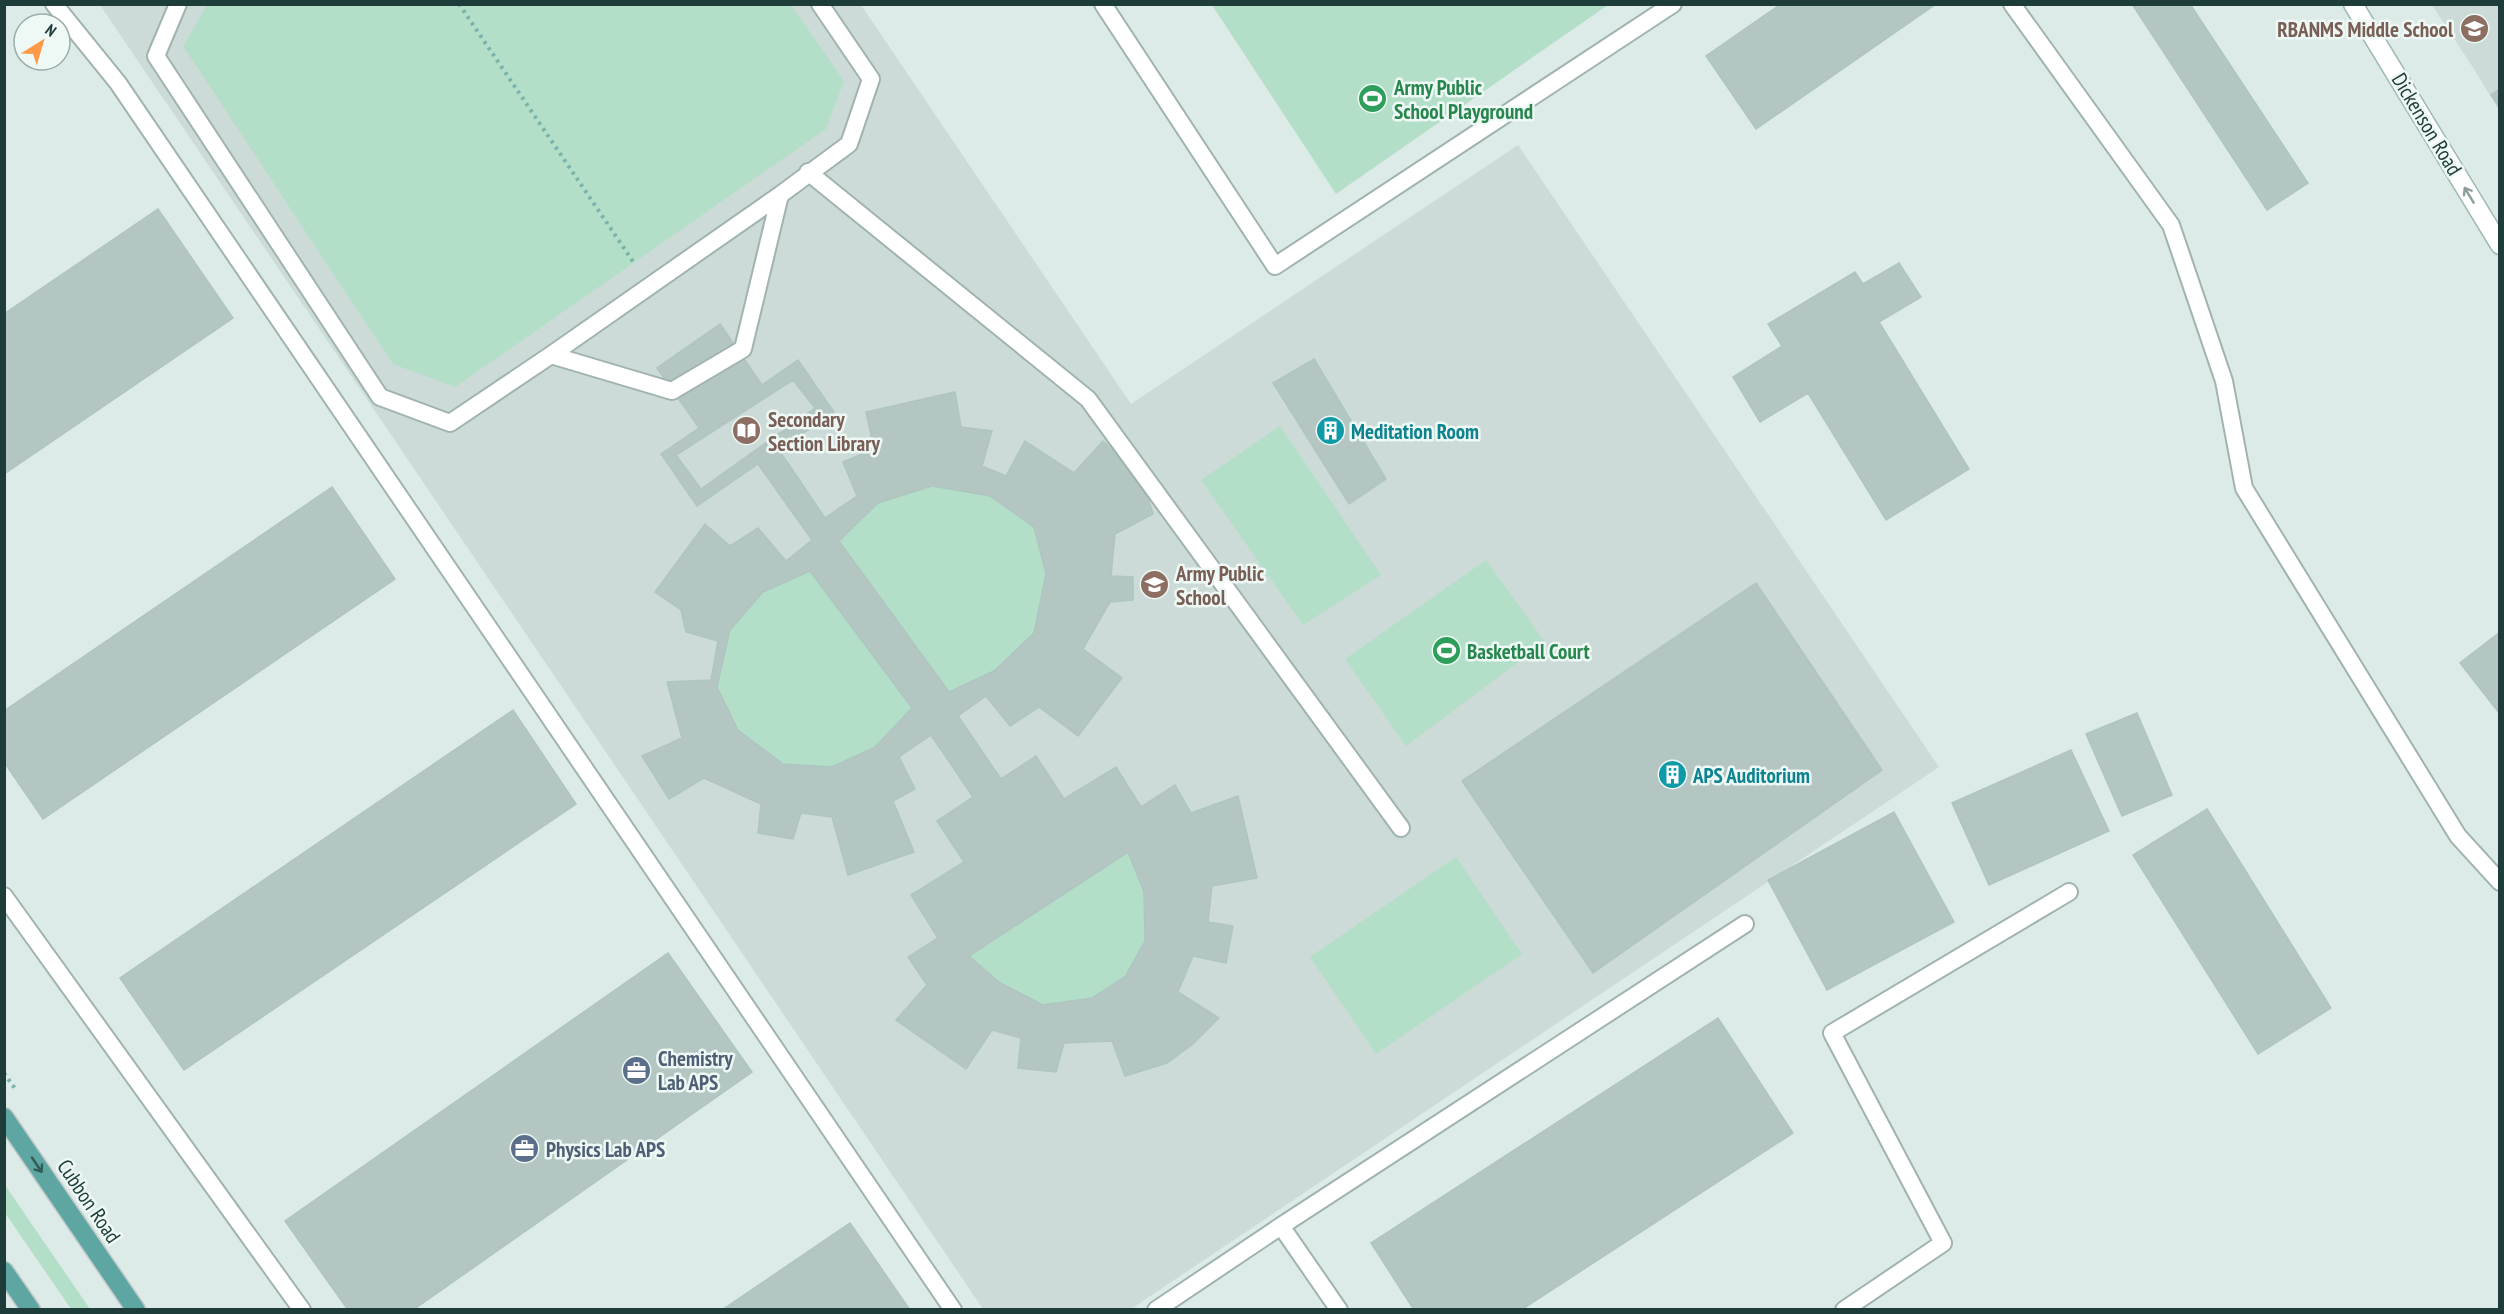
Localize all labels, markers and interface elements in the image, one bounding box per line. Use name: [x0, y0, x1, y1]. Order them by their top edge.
north arrow: [12, 12, 72, 72]
school or university icon: RBANMS Middle School: [2458, 13, 2490, 45]
place label: RBANMS Middle School: [2277, 16, 2454, 43]
text: N: [42, 19, 60, 41]
street label: Dickenson Road: [2386, 68, 2468, 180]
place label: Army Public School Playground: [1393, 74, 1533, 125]
sports icon: Army Public School Playground: [1357, 83, 1389, 115]
one-way arrow: [2463, 187, 2475, 204]
place label: Secondary Section Library: [768, 406, 880, 457]
library icon: Secondary Section Library: [731, 415, 763, 447]
building icon: Meditation Room: [1314, 415, 1346, 447]
place label: Meditation Room: [1351, 418, 1479, 445]
place label: Army Public School: [1175, 560, 1265, 611]
school or university icon: Army Public School: [1139, 569, 1171, 601]
sports icon: Basketball Court: [1430, 635, 1462, 667]
place label: Basketball Court: [1467, 638, 1590, 665]
building icon: APS Auditorium: [1656, 759, 1688, 791]
place label: APS Auditorium: [1692, 762, 1810, 789]
place label: Chemistry Lab APS: [658, 1045, 733, 1096]
office icon: Chemistry Lab APS: [621, 1054, 653, 1086]
office icon: Physics Lab APS: [509, 1133, 541, 1165]
place label: Physics Lab APS: [546, 1136, 665, 1163]
street label: Cubbon Road: [51, 1154, 127, 1248]
one-way arrow: [31, 1157, 44, 1174]

